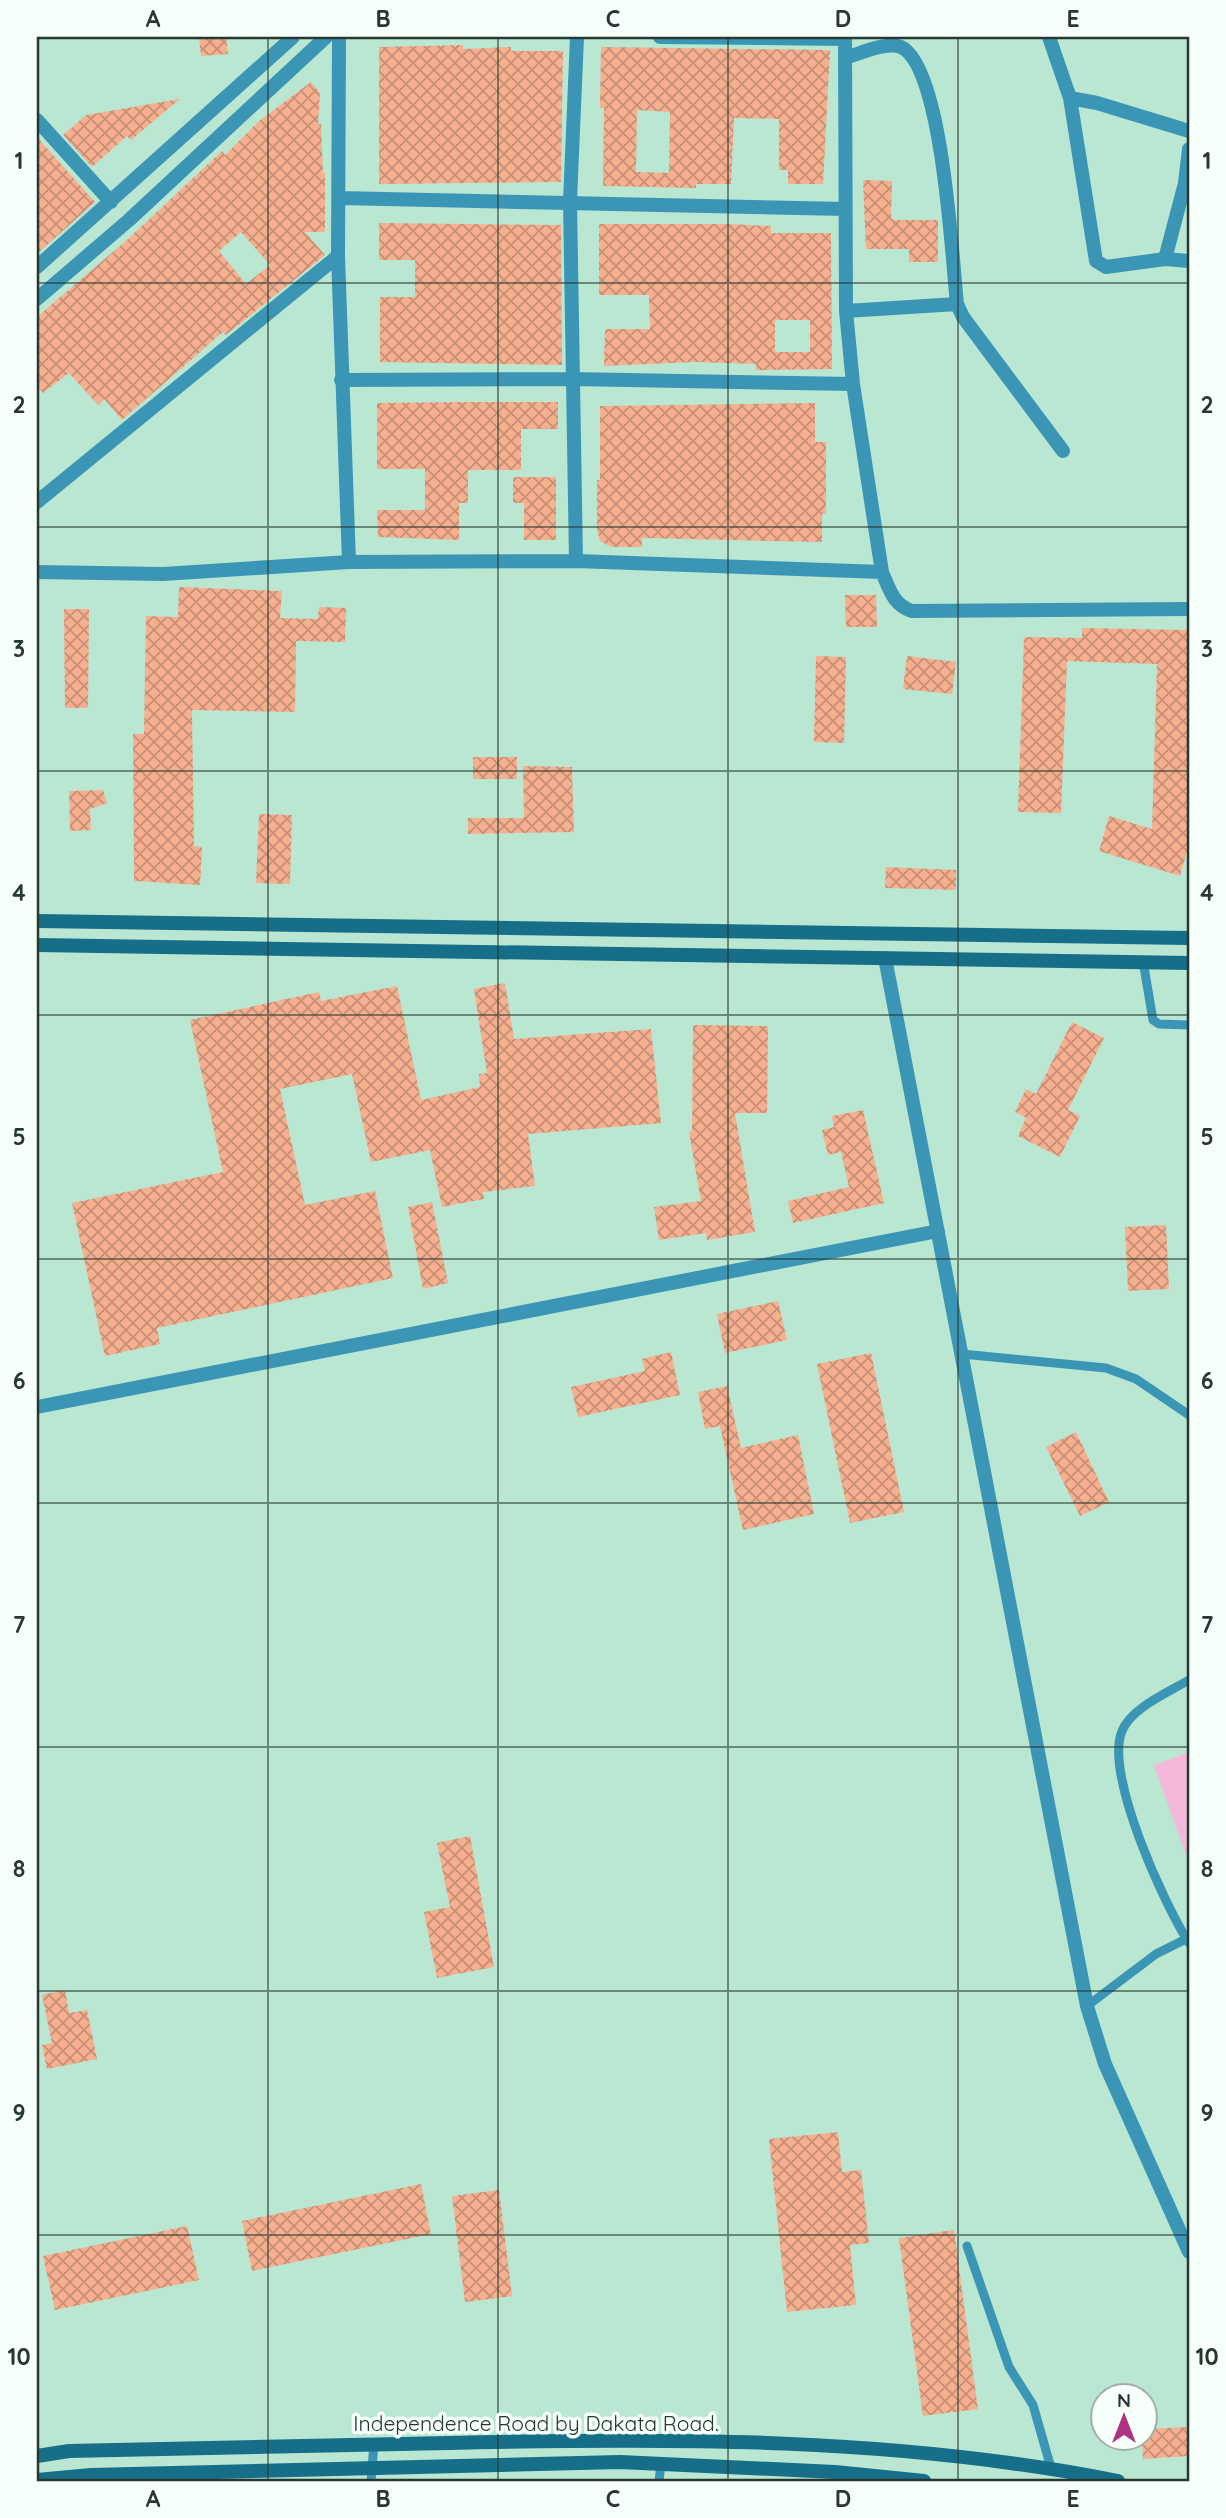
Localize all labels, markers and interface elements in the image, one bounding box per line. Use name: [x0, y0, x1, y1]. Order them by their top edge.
text: A: [146, 4, 161, 33]
text: B: [375, 4, 391, 33]
text: C: [606, 4, 620, 33]
text: D: [835, 4, 851, 33]
text: E: [1066, 4, 1080, 33]
text: 1: [15, 146, 23, 175]
text: 1: [1203, 146, 1211, 175]
text: 2: [12, 390, 26, 419]
text: 2: [1200, 390, 1214, 419]
text: 3: [13, 634, 25, 663]
text: 3: [1201, 634, 1213, 663]
text: 4: [12, 878, 26, 907]
text: 4: [1200, 878, 1214, 907]
text: 5: [12, 1122, 26, 1151]
text: 5: [1200, 1122, 1214, 1151]
text: 6: [13, 1366, 25, 1395]
text: 6: [1201, 1366, 1213, 1395]
text: 7: [13, 1610, 26, 1639]
text: 7: [1201, 1610, 1214, 1639]
text: 8: [13, 1854, 25, 1883]
text: 8: [1201, 1854, 1213, 1883]
text: 9: [12, 2098, 26, 2127]
text: 9: [1200, 2098, 1214, 2127]
text: 10: [7, 2342, 31, 2371]
text: 10: [1195, 2342, 1219, 2371]
north arrow: [1090, 2382, 1160, 2452]
text: N: [1117, 2388, 1131, 2412]
street label: Independence Road by Dakata Road.: [353, 2410, 719, 2436]
text: A: [146, 2484, 161, 2513]
text: B: [375, 2484, 391, 2513]
text: C: [606, 2484, 620, 2513]
text: D: [835, 2484, 851, 2513]
text: E: [1066, 2484, 1080, 2513]

